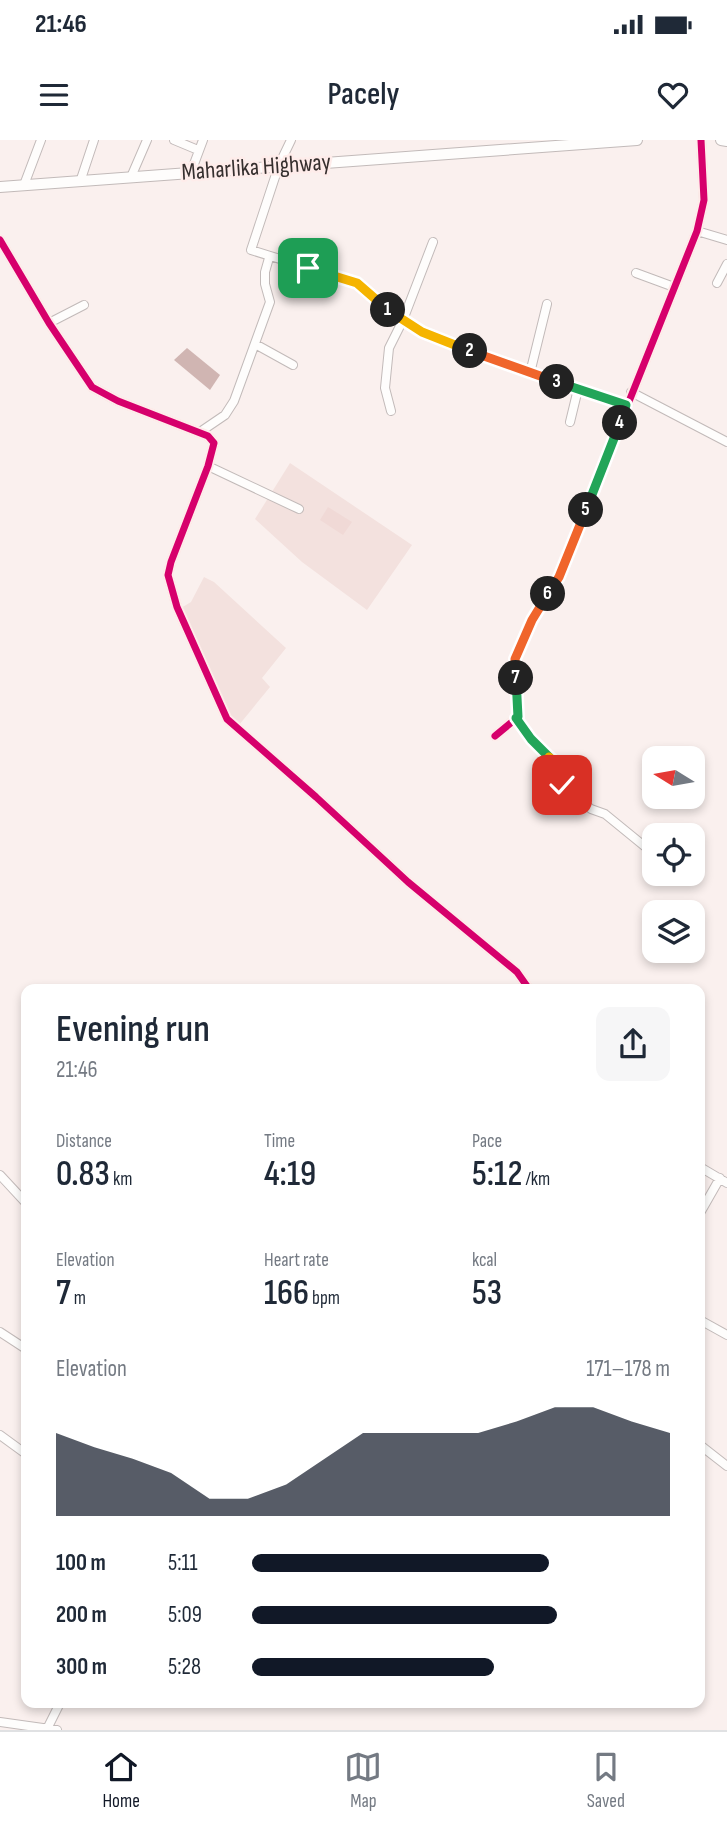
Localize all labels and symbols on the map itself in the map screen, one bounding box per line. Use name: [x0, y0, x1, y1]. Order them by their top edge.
street label: Maharlika Highway: [180, 147, 332, 187]
pin: [278, 238, 338, 298]
pin: 1: [370, 292, 406, 328]
pin: 2: [452, 334, 488, 368]
pin: 3: [540, 364, 574, 400]
pin: 4: [602, 406, 638, 440]
pin: 5: [568, 492, 604, 528]
pin: 6: [530, 576, 566, 612]
pin: 7: [498, 660, 534, 696]
north arrow: [642, 746, 705, 808]
pin: [532, 755, 592, 815]

